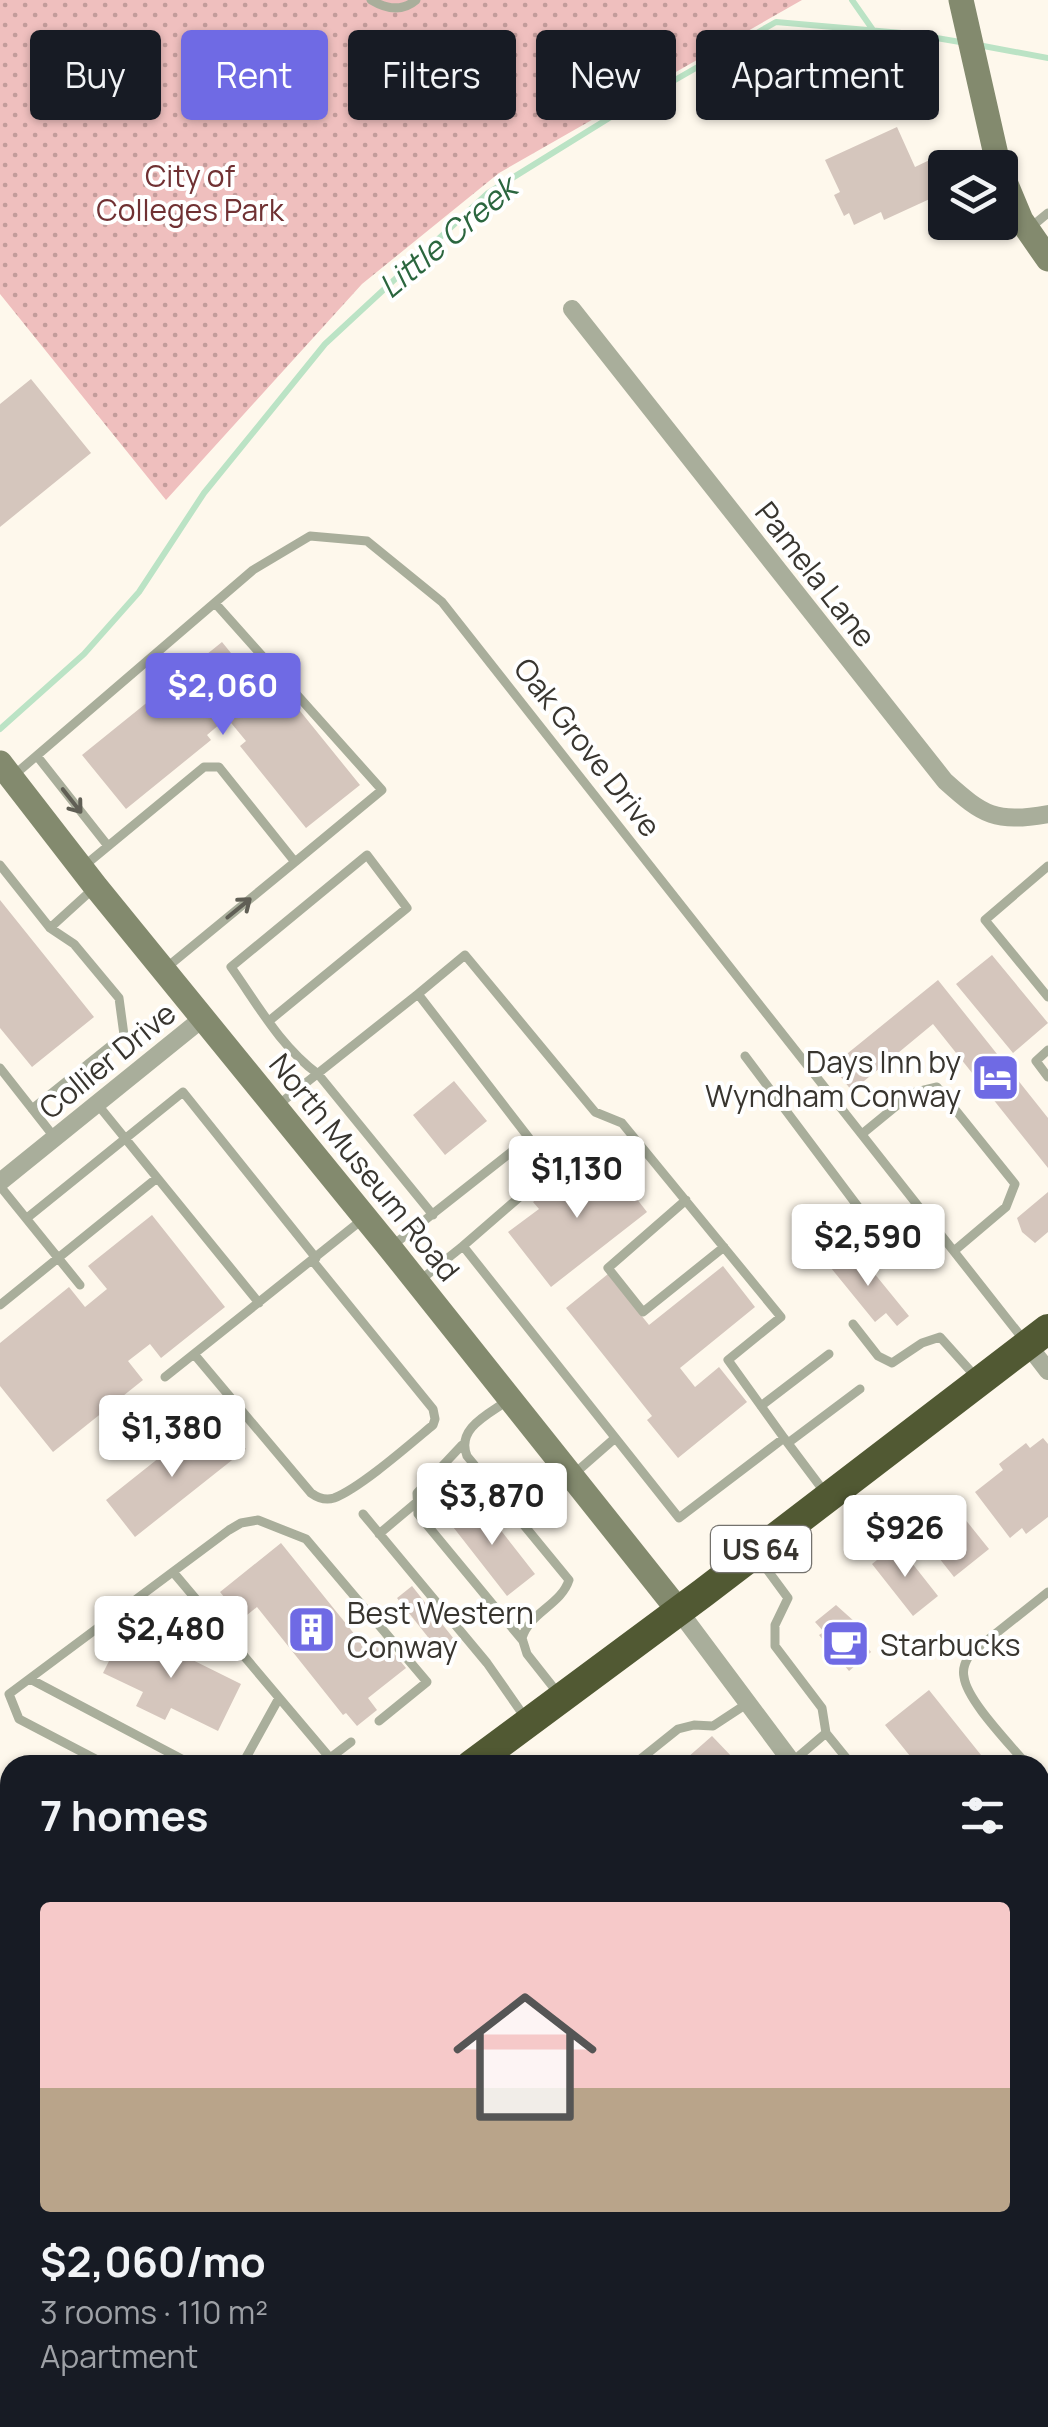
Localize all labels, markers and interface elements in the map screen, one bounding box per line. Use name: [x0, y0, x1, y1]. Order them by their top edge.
chip: Buy: [30, 30, 161, 120]
chip: Rent: [181, 30, 328, 120]
chip: Filters: [348, 30, 516, 120]
chip: New: [536, 30, 676, 120]
chip: Apartment: [696, 30, 939, 120]
map controls: [928, 150, 1018, 240]
button: layers: [928, 150, 1018, 240]
park label: City of Colleges Park: [96, 155, 285, 230]
water label: Little Creek: [369, 164, 528, 308]
street label: Pamela Lane: [746, 493, 886, 655]
street label: Oak Grove Drive: [505, 649, 671, 845]
pin: $2,060: [142, 653, 304, 738]
text: $2,060: [168, 663, 278, 707]
one-way arrow: [61, 787, 82, 814]
one-way arrow: [225, 897, 251, 919]
street label: Collier Drive: [30, 992, 184, 1128]
place label: Days Inn by Wyndham Conway: [705, 1041, 961, 1116]
street label: North Museum Road: [260, 1045, 470, 1289]
hotel icon: Days Inn by Wyndham Conway: [970, 1052, 1022, 1104]
pin: $1,130: [496, 1136, 658, 1221]
text: $1,130: [531, 1146, 623, 1190]
pin: $2,590: [787, 1204, 949, 1289]
text: $2,590: [814, 1214, 922, 1258]
pin: $1,380: [91, 1395, 253, 1480]
text: $1,380: [121, 1405, 223, 1449]
pin: $3,870: [411, 1463, 573, 1548]
text: $3,870: [439, 1473, 545, 1517]
pin: $926: [846, 1495, 964, 1580]
text: $926: [866, 1505, 944, 1549]
road number: US 64: [711, 1526, 811, 1572]
place label: Best Western Conway: [347, 1592, 534, 1667]
pin: $2,480: [90, 1596, 252, 1681]
building icon: Best Western Conway: [286, 1603, 338, 1655]
text: $2,480: [117, 1606, 226, 1650]
cafe icon: Starbucks: [819, 1618, 871, 1670]
place label: Starbucks: [880, 1624, 1021, 1665]
text: 7 homes: [40, 1786, 208, 1844]
icon: filters: [955, 1788, 1010, 1843]
icon: home: [435, 1967, 615, 2147]
text: $2,060/mo: [40, 2232, 266, 2290]
text: 3 rooms · 110 m²: [40, 2290, 268, 2334]
text: Apartment: [40, 2334, 198, 2378]

